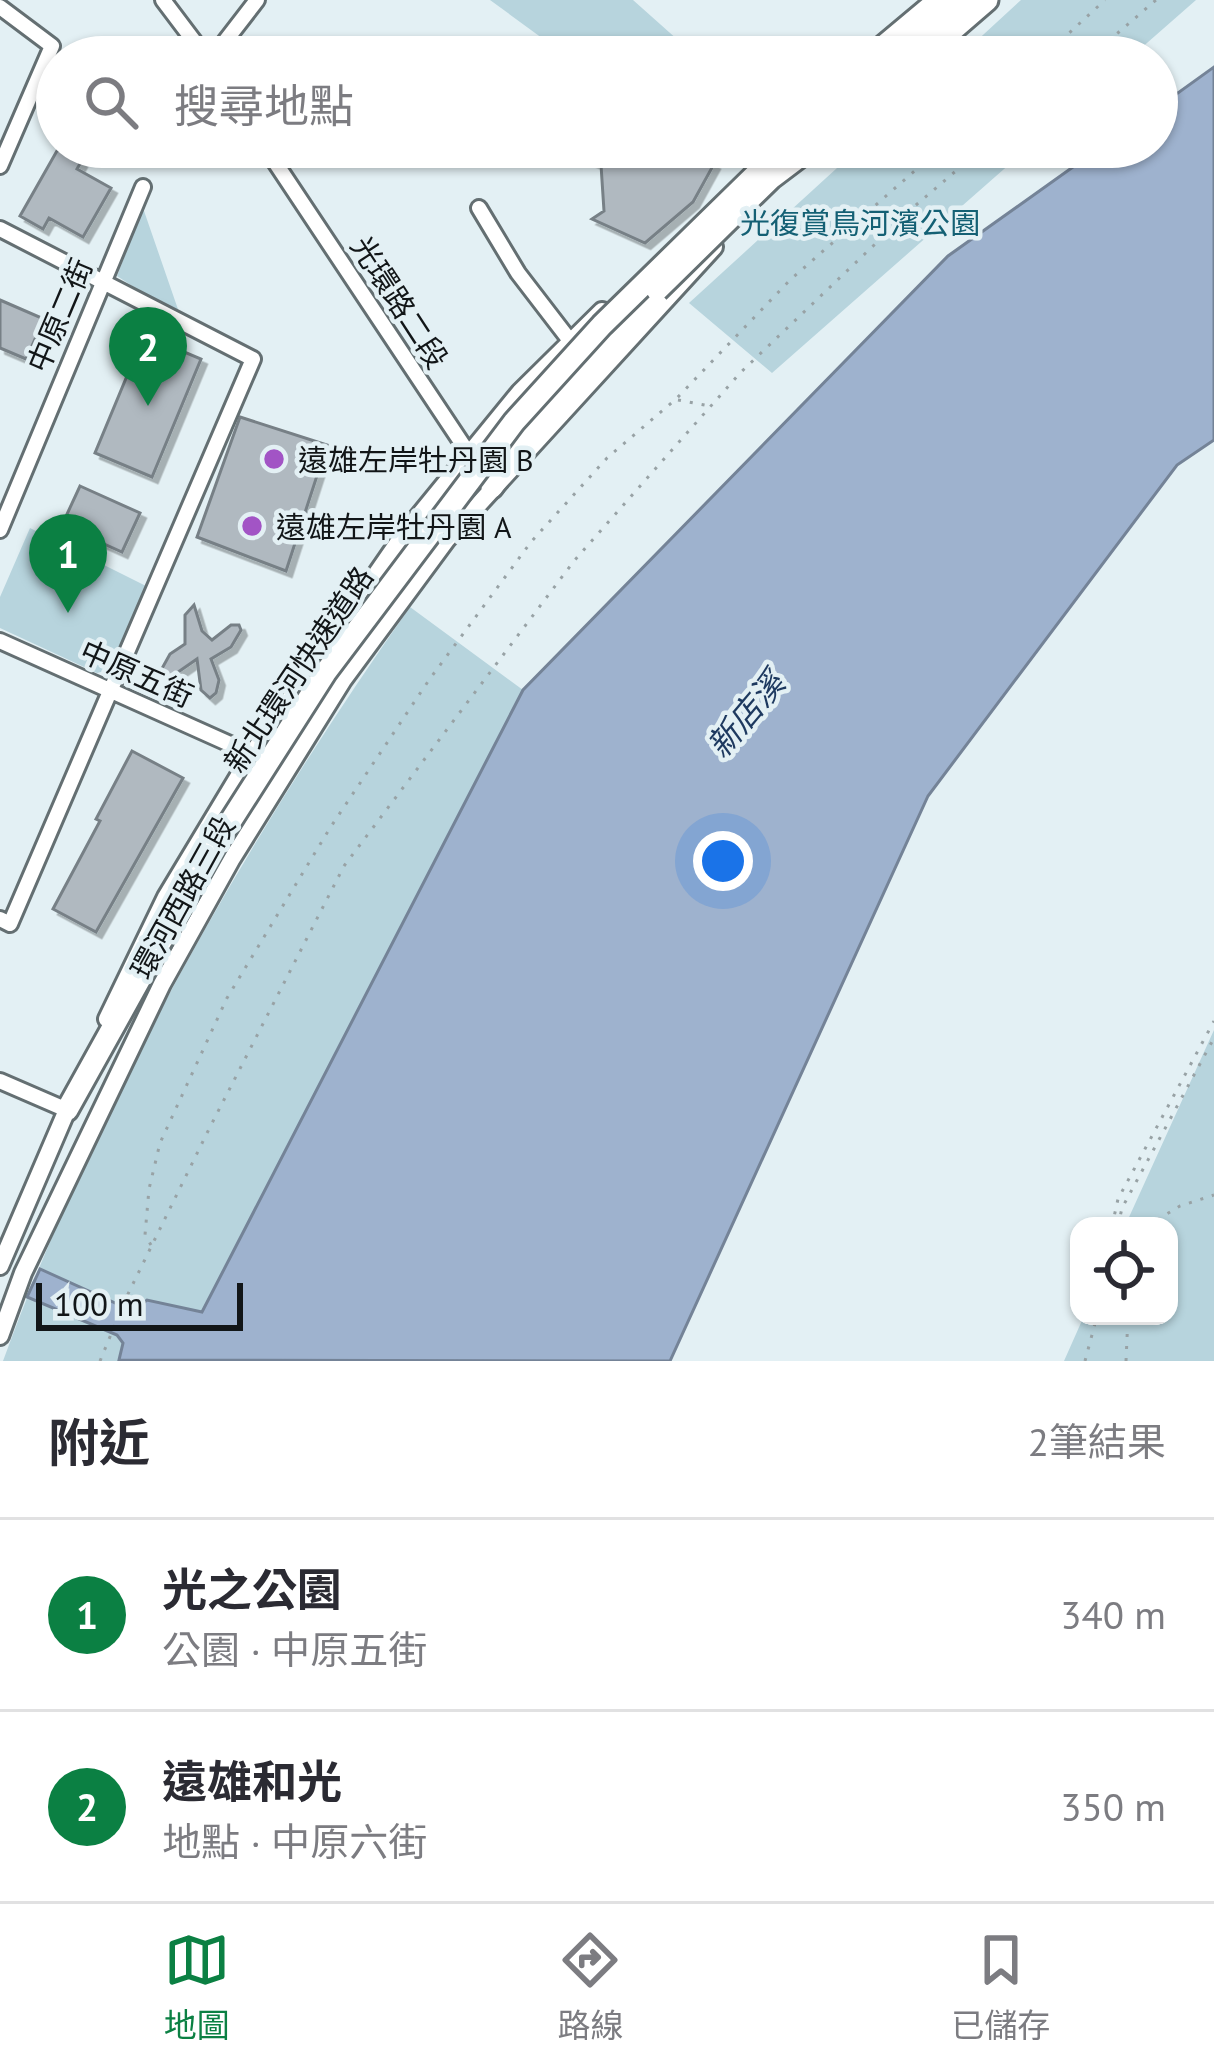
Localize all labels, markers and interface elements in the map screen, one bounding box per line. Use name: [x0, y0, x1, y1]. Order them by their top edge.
search box: [36, 36, 1178, 168]
icon: search: [78, 69, 144, 135]
text: 搜尋地點: [174, 76, 354, 134]
park label: 光復賞鳥河濱公園: [740, 203, 980, 242]
street label: 光環路二段: [343, 228, 457, 376]
street label: 中原二街: [18, 252, 100, 378]
pin: 2: [109, 307, 187, 406]
place label: 遠雄左岸牡丹園 B: [298, 440, 534, 479]
marker: 遠雄左岸牡丹園 B: [261, 446, 287, 472]
place label: 遠雄左岸牡丹園 A: [276, 507, 512, 546]
marker: 遠雄左岸牡丹園 A: [239, 513, 265, 539]
pin: 1: [29, 514, 107, 613]
street label: 新北環河快速道路: [215, 559, 381, 779]
street label: 中原五街: [74, 631, 200, 715]
water label: 新店溪: [697, 659, 796, 766]
street label: 環河西路三段: [121, 809, 243, 985]
your location: [693, 831, 753, 891]
map controls: [1070, 1217, 1178, 1325]
button: locate: [1070, 1217, 1178, 1325]
scale bar: [36, 1277, 243, 1330]
text: 100 m: [54, 1282, 144, 1325]
text: 附近: [48, 1409, 150, 1475]
text: 2筆結果: [1028, 1416, 1166, 1467]
text: 光之公園: [162, 1560, 342, 1618]
text: 1: [76, 1589, 98, 1640]
text: 340 m: [1060, 1589, 1166, 1640]
text: 公園 · 中原五街: [162, 1624, 427, 1675]
text: 遠雄和光: [162, 1752, 342, 1810]
text: 2: [76, 1781, 98, 1832]
text: 350 m: [1060, 1781, 1166, 1832]
text: 地點 · 中原六街: [162, 1816, 427, 1867]
tab: 地圖: [164, 1927, 230, 2047]
tab: 路線: [557, 1927, 623, 2047]
tab: 已儲存: [951, 1927, 1050, 2047]

